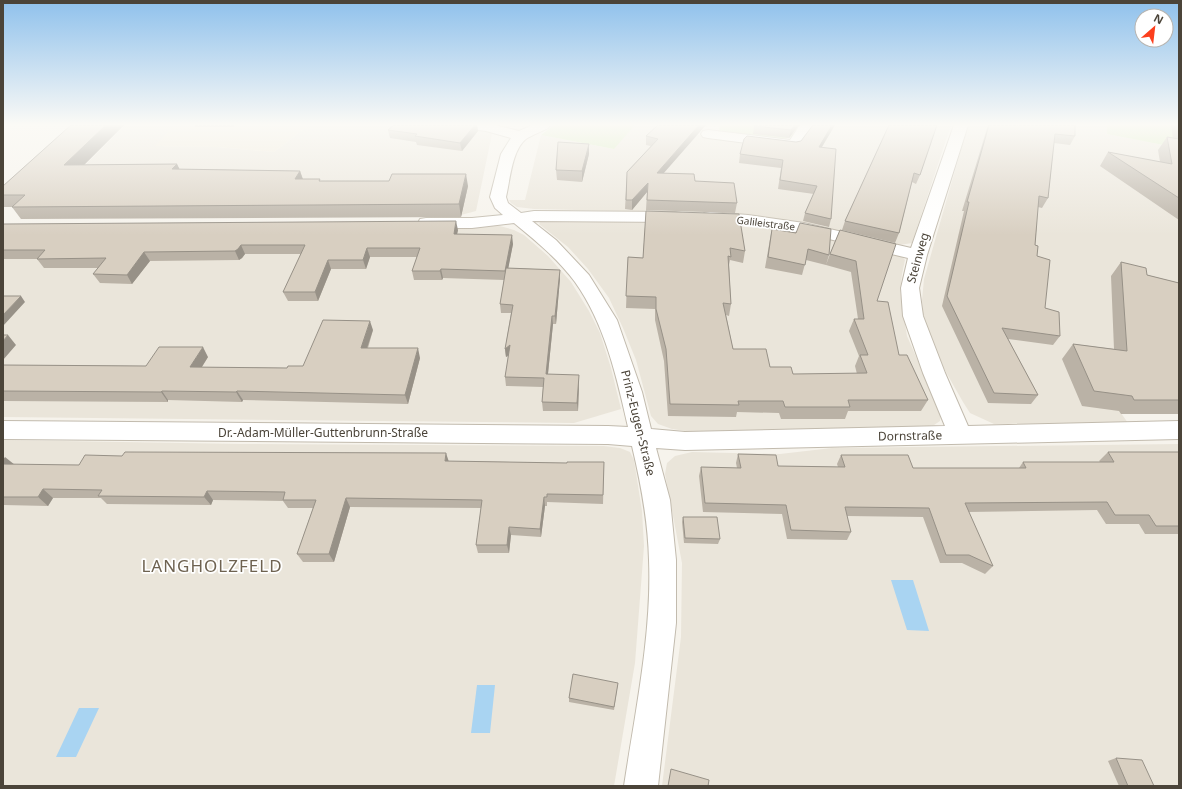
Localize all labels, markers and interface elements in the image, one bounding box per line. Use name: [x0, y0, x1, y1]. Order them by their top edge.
north arrow: [1134, 8, 1174, 48]
text: N: [1151, 10, 1166, 27]
street label: Galileistraße: [736, 212, 796, 234]
street label: Steinweg: [902, 231, 933, 285]
street label: Prinz-Eugen-Straße: [617, 368, 660, 478]
street label: Dr.-Adam-Müller-Guttenbrunn-Straße: [218, 424, 428, 441]
street label: Dornstraße: [878, 426, 942, 445]
district label: LANGHOLZFELD: [141, 554, 283, 577]

